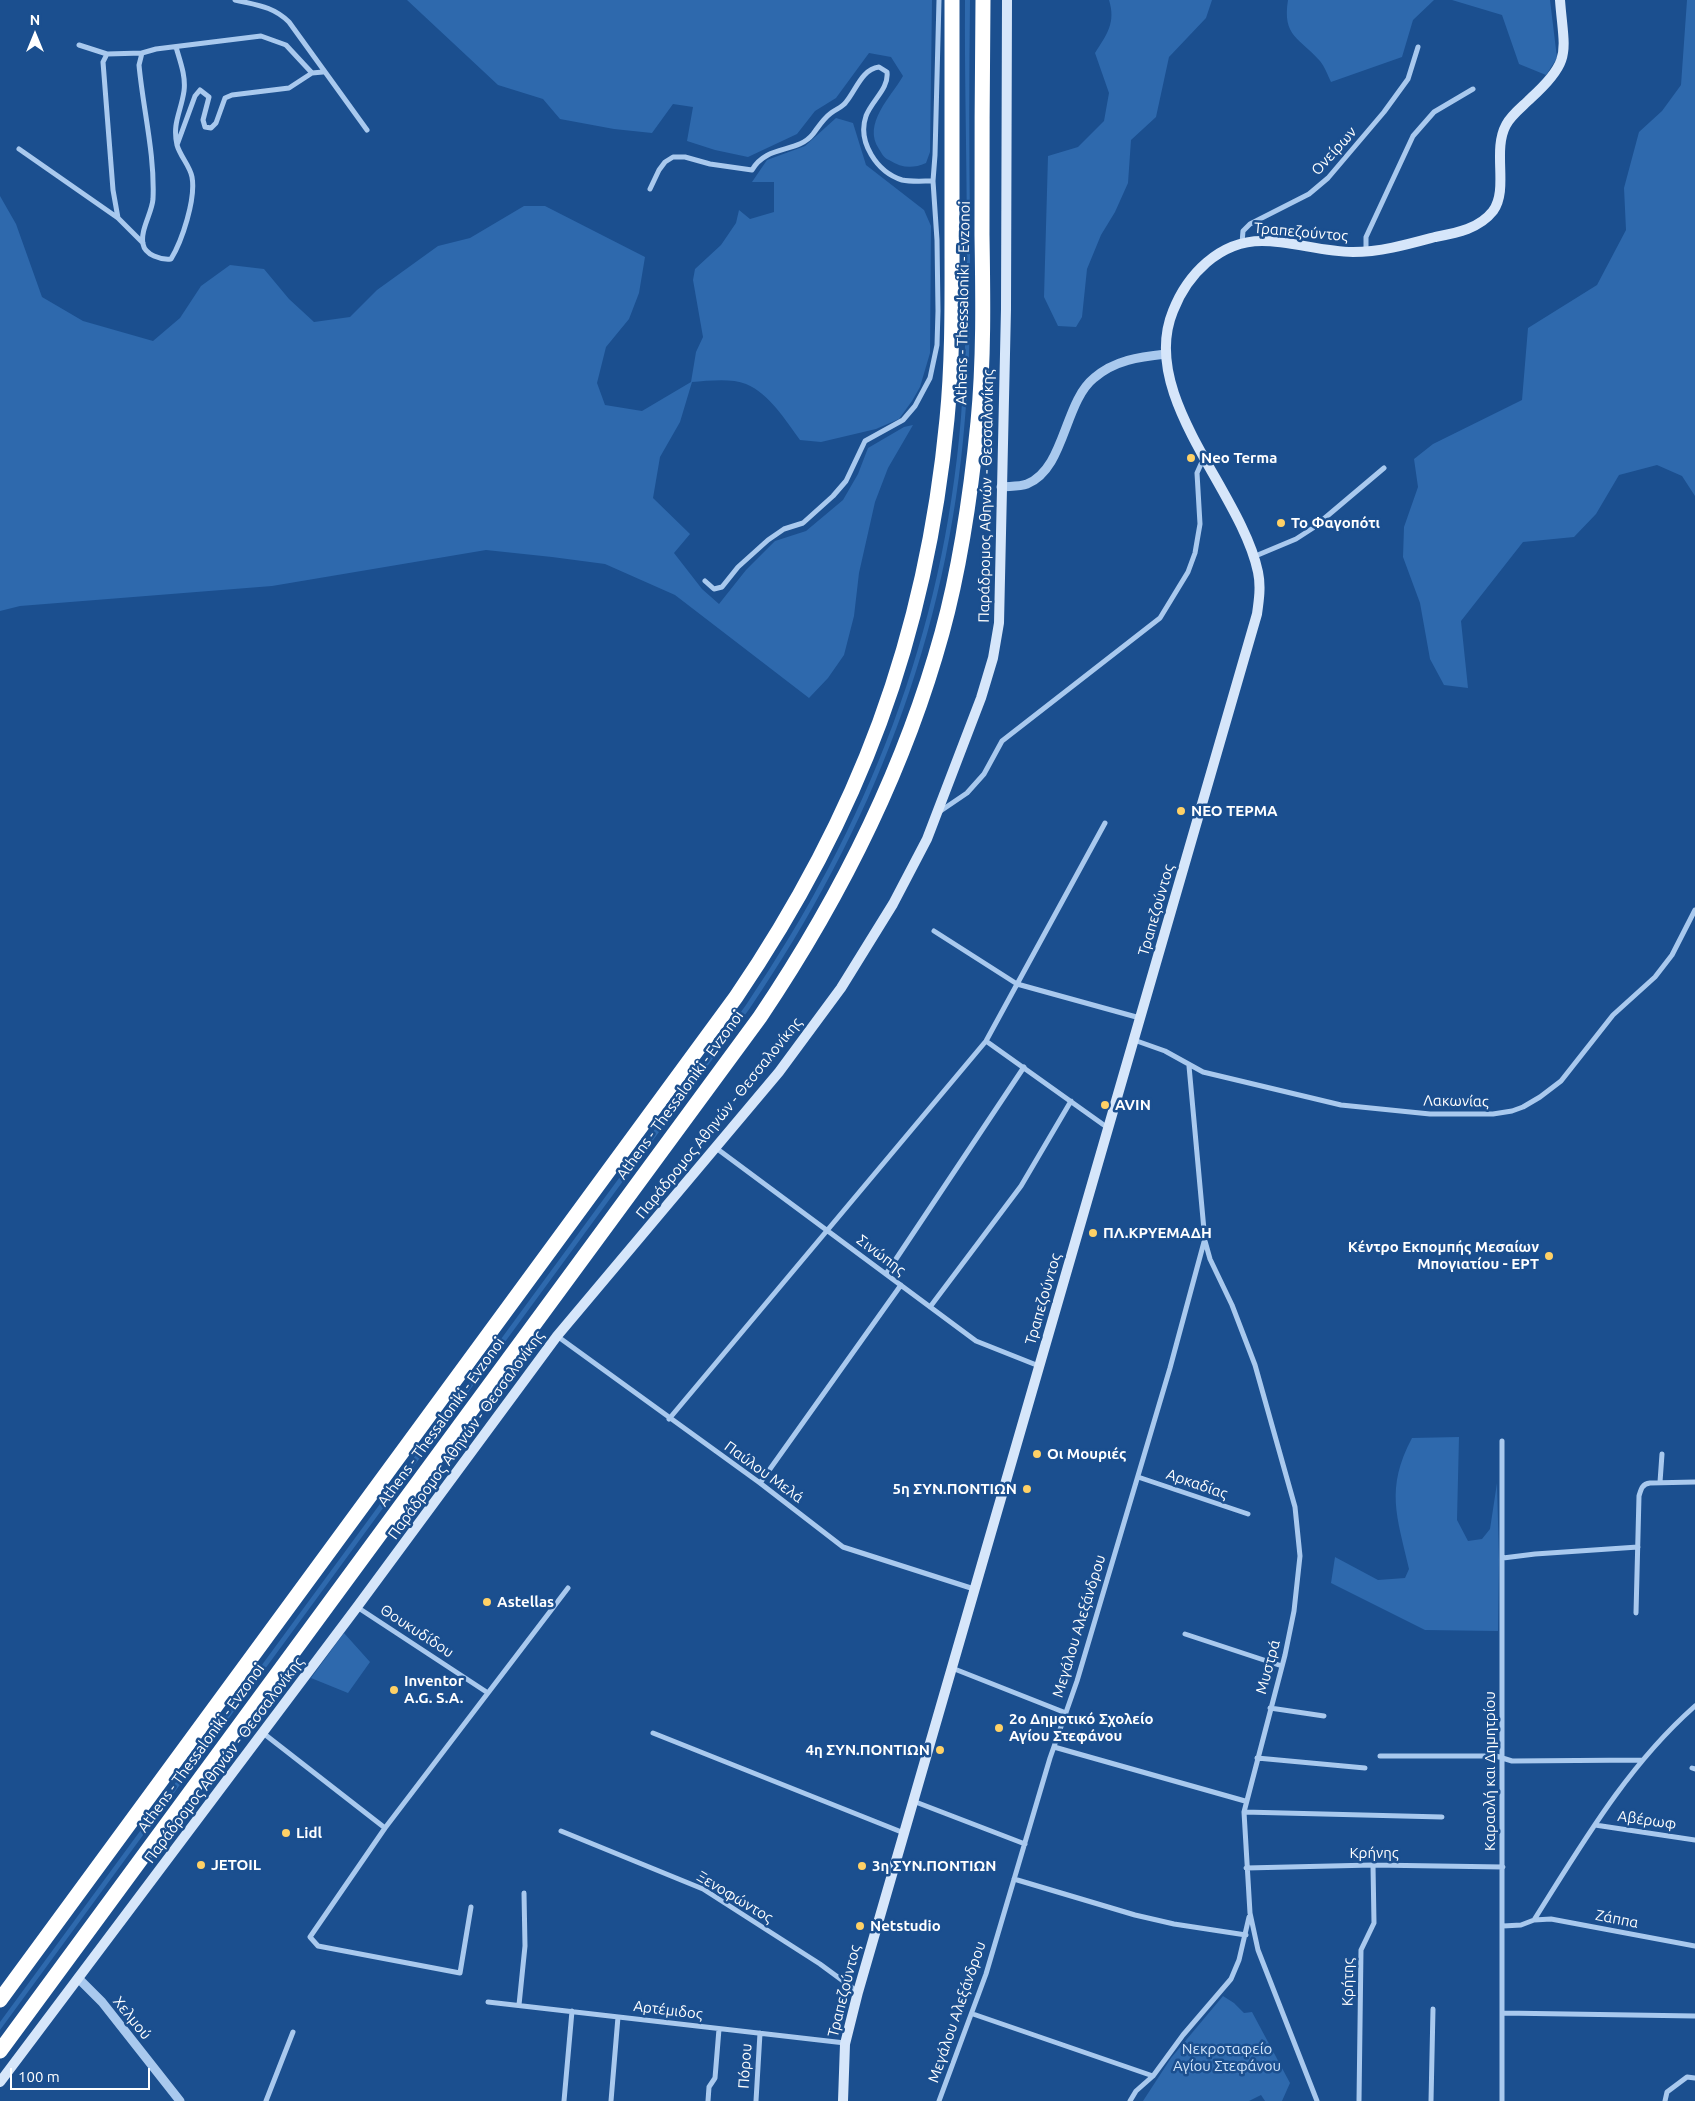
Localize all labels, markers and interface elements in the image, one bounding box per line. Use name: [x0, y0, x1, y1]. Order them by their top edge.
north arrow: [10, 10, 60, 60]
text: N: [30, 12, 40, 28]
street label: Ονείρων: [1308, 123, 1360, 179]
street label: Athens - Thessaloniki - Evzonoi: [952, 201, 974, 405]
street label: Τραπεζούντος: [1253, 219, 1349, 245]
street label: Παράδρομος Αθηνών - Θεσσαλονίκης: [975, 369, 997, 623]
place label: Neo Terma: [1201, 449, 1277, 467]
marker: Neo Terma: [1185, 452, 1197, 464]
place label: Το Φαγοπότι: [1291, 514, 1380, 532]
marker: Το Φαγοπότι: [1275, 517, 1287, 529]
place label: ΝΕΟ ΤΕΡΜΑ: [1191, 802, 1278, 820]
marker: ΝΕΟ ΤΕΡΜΑ: [1175, 805, 1187, 817]
street label: Τραπεζούντος: [1134, 862, 1178, 958]
street label: Athens - Thessaloniki - Evzonoi: [613, 1007, 747, 1183]
street label: Παράδρομος Αθηνών - Θεσσαλονίκης: [632, 1014, 806, 1222]
street label: Λακωνίας: [1423, 1091, 1489, 1111]
place label: AVIN: [1115, 1096, 1151, 1114]
marker: AVIN: [1099, 1099, 1111, 1111]
place label: ΠΛ.ΚΡΥΕΜΑΔΗ: [1103, 1224, 1212, 1242]
marker: ΠΛ.ΚΡΥΕΜΑΔΗ: [1087, 1227, 1099, 1239]
street label: Σινώπης: [853, 1231, 909, 1279]
place label: Κέντρο Εκπομπής Μεσαίων Μπογιατίου - ΕΡΤ: [1348, 1238, 1539, 1273]
marker: Κέντρο Εκπομπής Μεσαίων Μπογιατίου - ΕΡΤ: [1543, 1250, 1555, 1262]
street label: Τραπεζούντος: [1021, 1251, 1065, 1347]
street label: Παράδρομος Αθηνών - Θεσσαλονίκης: [384, 1327, 548, 1543]
street label: Athens - Thessaloniki - Evzonoi: [374, 1334, 508, 1510]
street label: Παύλου Μελά: [721, 1437, 807, 1507]
place label: Οι Μουριές: [1047, 1445, 1126, 1463]
marker: Οι Μουριές: [1031, 1448, 1043, 1460]
street label: Αρκαδίας: [1164, 1465, 1230, 1503]
place label: 5η ΣΥΝ.ΠΟΝΤΙΩΝ: [892, 1480, 1017, 1498]
marker: 5η ΣΥΝ.ΠΟΝΤΙΩΝ: [1021, 1483, 1033, 1495]
street label: Μεγάλου Αλεξάνδρου: [1049, 1552, 1109, 1700]
place label: Astellas: [497, 1593, 554, 1611]
marker: Astellas: [481, 1596, 493, 1608]
street label: Θουκυδίδου: [377, 1601, 457, 1661]
street label: Μυστρά: [1252, 1638, 1284, 1696]
street label: Παράδρομος Αθηνών - Θεσσαλονίκης: [141, 1653, 307, 1867]
street label: Athens - Thessaloniki - Evzonoi: [134, 1660, 268, 1836]
place label: Inventor A.G. S.A.: [404, 1672, 464, 1707]
marker: Inventor A.G. S.A.: [388, 1684, 400, 1696]
street label: Καραολή και Δημητρίου: [1481, 1691, 1499, 1851]
place label: 2ο Δημοτικό Σχολείο Αγίου Στεφάνου: [1009, 1710, 1153, 1745]
marker: 2ο Δημοτικό Σχολείο Αγίου Στεφάνου: [993, 1722, 1005, 1734]
place label: 4η ΣΥΝ.ΠΟΝΤΙΩΝ: [805, 1741, 930, 1759]
marker: 4η ΣΥΝ.ΠΟΝΤΙΩΝ: [934, 1744, 946, 1756]
street label: Αβέρωφ: [1616, 1807, 1678, 1833]
place label: Lidl: [296, 1824, 322, 1842]
marker: Lidl: [280, 1827, 292, 1839]
street label: Κρήνης: [1349, 1844, 1399, 1862]
place label: JETOIL: [211, 1856, 261, 1874]
place label: 3η ΣΥΝ.ΠΟΝΤΙΩΝ: [872, 1857, 997, 1875]
marker: JETOIL: [195, 1859, 207, 1871]
marker: 3η ΣΥΝ.ΠΟΝΤΙΩΝ: [856, 1860, 868, 1872]
street label: Ξενοφώντος: [694, 1867, 776, 1927]
street label: Ζάππα: [1594, 1906, 1640, 1932]
place label: Netstudio: [870, 1917, 941, 1935]
marker: Netstudio: [854, 1920, 866, 1932]
street label: Μεγάλου Αλεξάνδρου: [924, 1939, 990, 2085]
street label: Τραπεζούντος: [824, 1943, 864, 2039]
street label: Κρήτης: [1339, 1958, 1357, 2006]
street label: Χελμού: [109, 1993, 155, 2043]
street label: Αρτέμιδος: [632, 1997, 704, 2023]
park label: Νεκροταφείο Αγίου Στεφάνου: [1173, 2040, 1281, 2075]
street label: Πόρου: [734, 2043, 756, 2089]
scale bar: [12, 2058, 152, 2090]
text: 100 m: [18, 2068, 60, 2085]

